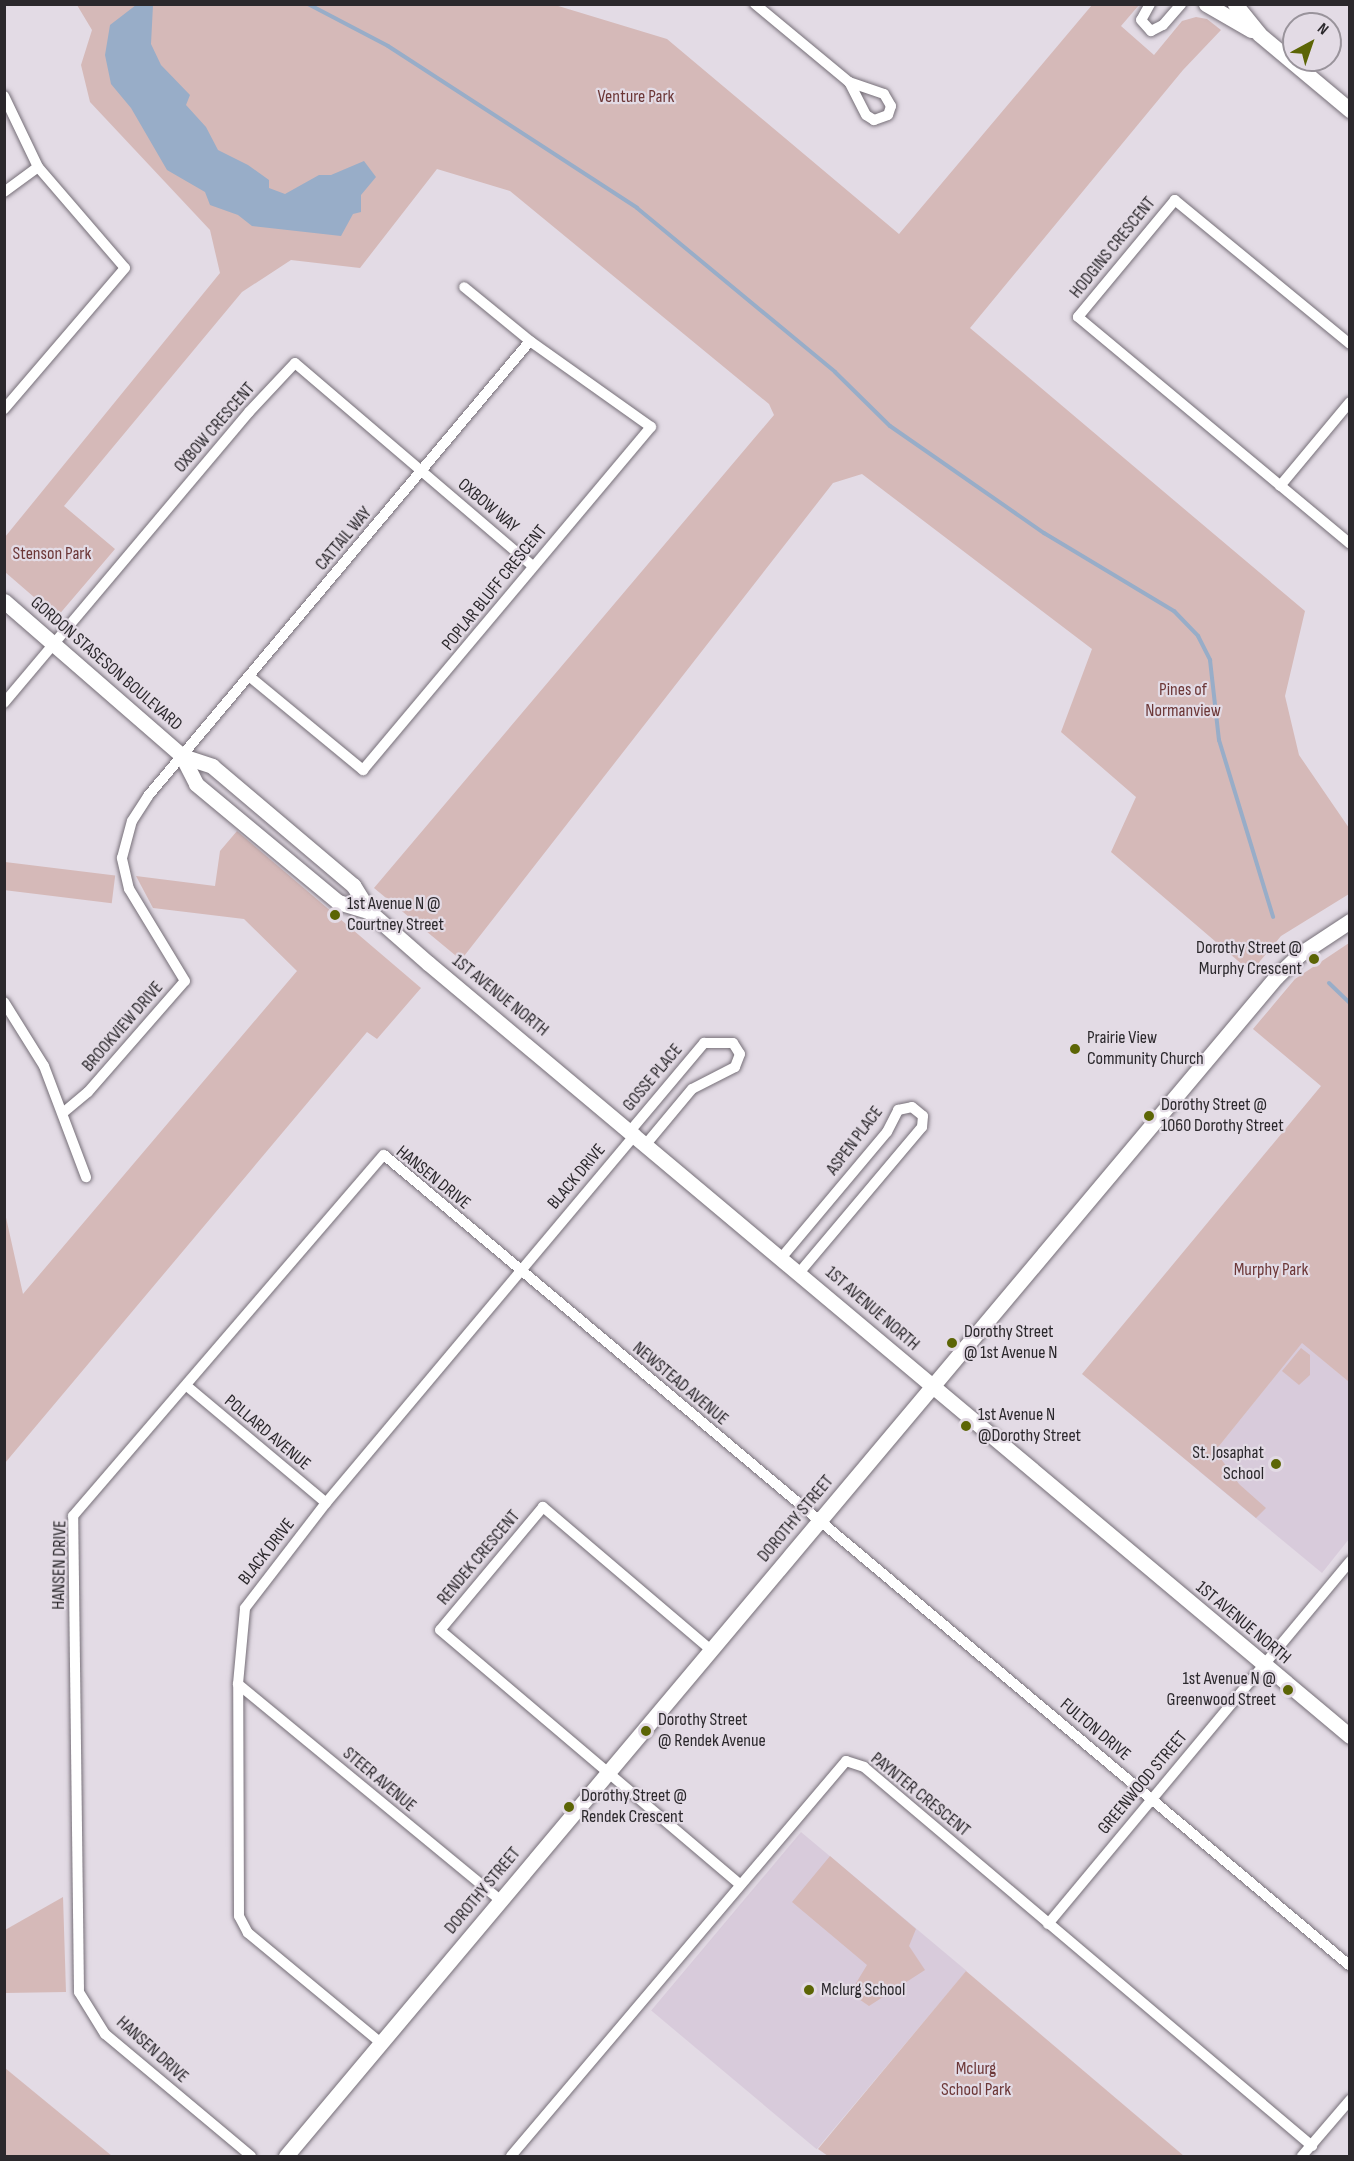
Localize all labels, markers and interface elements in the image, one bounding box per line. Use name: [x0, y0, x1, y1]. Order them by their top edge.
north arrow: [1282, 12, 1342, 72]
text: N: [1313, 19, 1332, 39]
park label: Venture Park: [598, 86, 674, 108]
street label: HODGINS CRESCENT: [1066, 193, 1160, 303]
street label: OXBOW CRESCENT: [170, 379, 260, 477]
street label: OXBOW WAY: [453, 474, 523, 538]
street label: CATTAIL WAY: [311, 503, 377, 575]
street label: POPLAR BLUFF CRESCENT: [438, 521, 552, 655]
park label: Stenson Park: [13, 543, 91, 565]
street label: GORDON STASESON BOULEVARD: [26, 592, 186, 736]
park label: Pines of Normanview: [1145, 680, 1221, 722]
place label: 1st Avenue N @ Courtney Street: [347, 894, 444, 936]
marker: 1st Avenue N @ Courtney Street: [328, 908, 342, 922]
place label: Dorothy Street @ Murphy Crescent: [1196, 938, 1302, 980]
street label: 1ST AVENUE NORTH: [447, 951, 553, 1041]
marker: Dorothy Street @ Murphy Crescent: [1307, 952, 1321, 966]
street label: BROOKVIEW DRIVE: [78, 977, 168, 1077]
place label: Prairie View Community Church: [1087, 1028, 1204, 1070]
street label: GOSSE PLACE: [619, 1040, 687, 1116]
marker: Prairie View Community Church: [1068, 1042, 1082, 1056]
place label: Dorothy Street @ 1060 Dorothy Street: [1161, 1095, 1284, 1138]
street label: ASPEN PLACE: [822, 1102, 888, 1180]
marker: Dorothy Street @ 1060 Dorothy Street: [1142, 1109, 1156, 1123]
street label: BLACK DRIVE: [543, 1140, 611, 1214]
street label: HANSEN DRIVE: [391, 1141, 475, 1215]
park label: Murphy Park: [1234, 1259, 1308, 1281]
street label: 1ST AVENUE NORTH: [821, 1262, 923, 1356]
place label: Dorothy Street @ 1st Avenue N: [964, 1322, 1057, 1364]
marker: Dorothy Street @ 1st Avenue N: [945, 1336, 959, 1350]
street label: NEWSTEAD AVENUE: [628, 1338, 732, 1430]
street label: POLLARD AVENUE: [219, 1391, 315, 1475]
place label: 1st Avenue N @Dorothy Street: [978, 1405, 1081, 1448]
marker: 1st Avenue N @Dorothy Street: [959, 1419, 973, 1433]
place label: St. Josaphat School: [1192, 1443, 1264, 1486]
marker: St. Josaphat School: [1269, 1457, 1283, 1471]
street label: DOROTHY STREET: [753, 1471, 839, 1567]
street label: RENDEK CRESCENT: [433, 1506, 525, 1610]
street label: BLACK DRIVE: [234, 1514, 300, 1590]
street label: HANSEN DRIVE: [48, 1520, 72, 1610]
street label: 1ST AVENUE NORTH: [1191, 1577, 1295, 1669]
place label: 1st Avenue N @ Greenwood Street: [1167, 1669, 1276, 1712]
marker: 1st Avenue N @ Greenwood Street: [1281, 1683, 1295, 1697]
street label: FULTON DRIVE: [1055, 1694, 1135, 1766]
place label: Dorothy Street @ Rendek Avenue: [658, 1710, 766, 1752]
marker: Dorothy Street @ Rendek Avenue: [639, 1724, 653, 1738]
street label: GREENWOOD STREET: [1094, 1727, 1192, 1839]
street label: STEER AVENUE: [338, 1743, 420, 1817]
street label: PAYNTER CRESCENT: [866, 1748, 974, 1842]
place label: Dorothy Street @ Rendek Crescent: [581, 1786, 687, 1828]
marker: Dorothy Street @ Rendek Crescent: [562, 1800, 576, 1814]
street label: DOROTHY STREET: [440, 1843, 526, 1939]
place label: Mclurg School: [821, 1979, 905, 2001]
marker: Mclurg School: [802, 1983, 816, 1997]
street label: HANSEN DRIVE: [112, 2012, 192, 2088]
park label: Mclurg School Park: [941, 2059, 1011, 2102]

